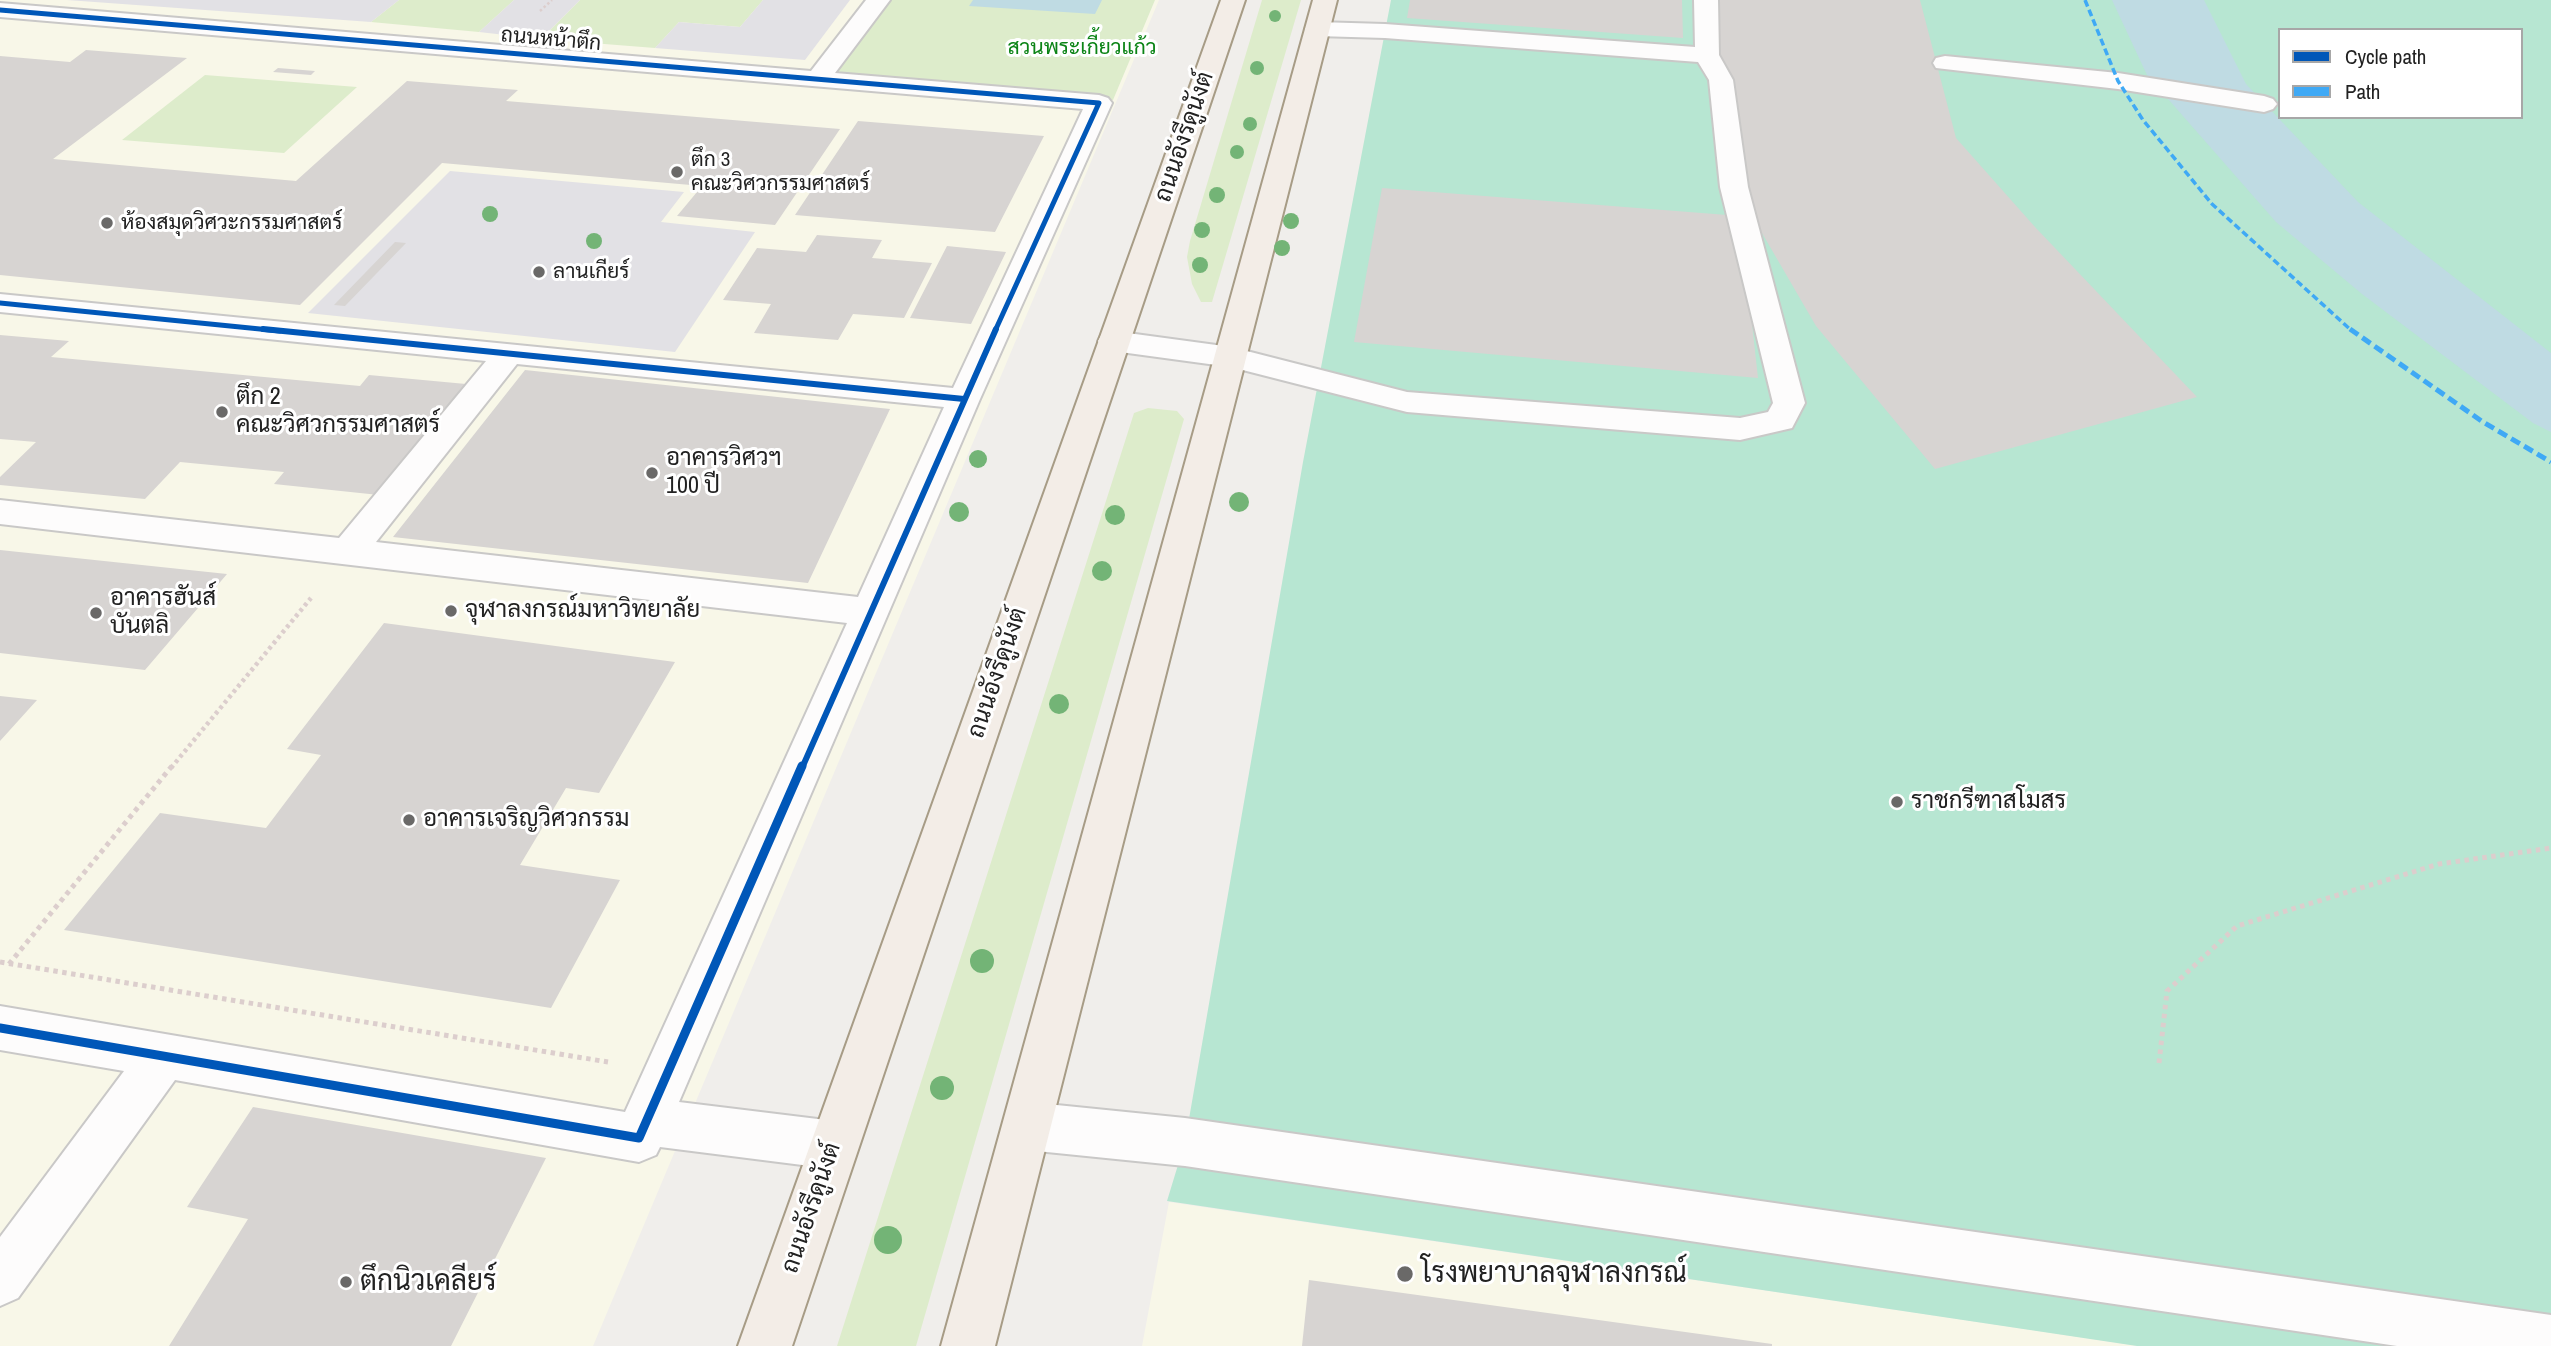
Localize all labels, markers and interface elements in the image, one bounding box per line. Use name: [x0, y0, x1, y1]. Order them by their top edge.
street label: ถนนหน้าตึก: [500, 23, 602, 57]
legend: [2278, 28, 2523, 119]
park label: สวนพระเกี้ยวแก้ว: [1007, 35, 1157, 61]
text: Cycle path: [2345, 42, 2426, 71]
street label: ถนนอังรีดูนังต์: [1149, 68, 1221, 206]
text: Path: [2345, 77, 2380, 106]
place label: ตึก 3 คณะวิศวกรรมศาสตร์: [691, 147, 870, 197]
marker: ตึก 3 คณะวิศวกรรมศาสตร์: [669, 164, 685, 180]
place label: ห้องสมุดวิศวะกรรมศาสตร์: [121, 210, 342, 236]
marker: ห้องสมุดวิศวะกรรมศาสตร์: [99, 215, 115, 231]
place label: ลานเกียร์: [553, 259, 630, 285]
marker: ลานเกียร์: [531, 264, 547, 280]
place label: ตึก 2 คณะวิศวกรรมศาสตร์: [236, 384, 440, 440]
marker: ตึก 2 คณะวิศวกรรมศาสตร์: [214, 404, 230, 420]
place label: อาคารวิศวฯ 100 ปี: [666, 445, 782, 501]
marker: อาคารวิศวฯ 100 ปี: [644, 465, 660, 481]
place label: อาคารฮันส์ บันตลิ: [110, 585, 216, 641]
place label: จุฬาลงกรณ์มหาวิทยาลัย: [465, 597, 700, 625]
marker: จุฬาลงกรณ์มหาวิทยาลัย: [443, 603, 459, 619]
street label: ถนนอังรีดูนังต์: [962, 604, 1034, 742]
marker: อาคารฮันส์ บันตลิ: [88, 605, 104, 621]
place label: ราชกรีฑาสโมสร: [1911, 788, 2066, 816]
marker: ราชกรีฑาสโมสร: [1889, 794, 1905, 810]
place label: อาคารเจริญวิศวกรรม: [423, 806, 630, 834]
marker: อาคารเจริญวิศวกรรม: [401, 812, 417, 828]
street label: ถนนอังรีดูนังต์: [776, 1139, 848, 1277]
place label: โรงพยาบาลจุฬาลงกรณ์: [1421, 1257, 1687, 1291]
marker: โรงพยาบาลจุฬาลงกรณ์: [1395, 1264, 1415, 1284]
place label: ตึกนิวเคลียร์: [360, 1265, 497, 1299]
marker: ตึกนิวเคลียร์: [338, 1274, 354, 1290]

